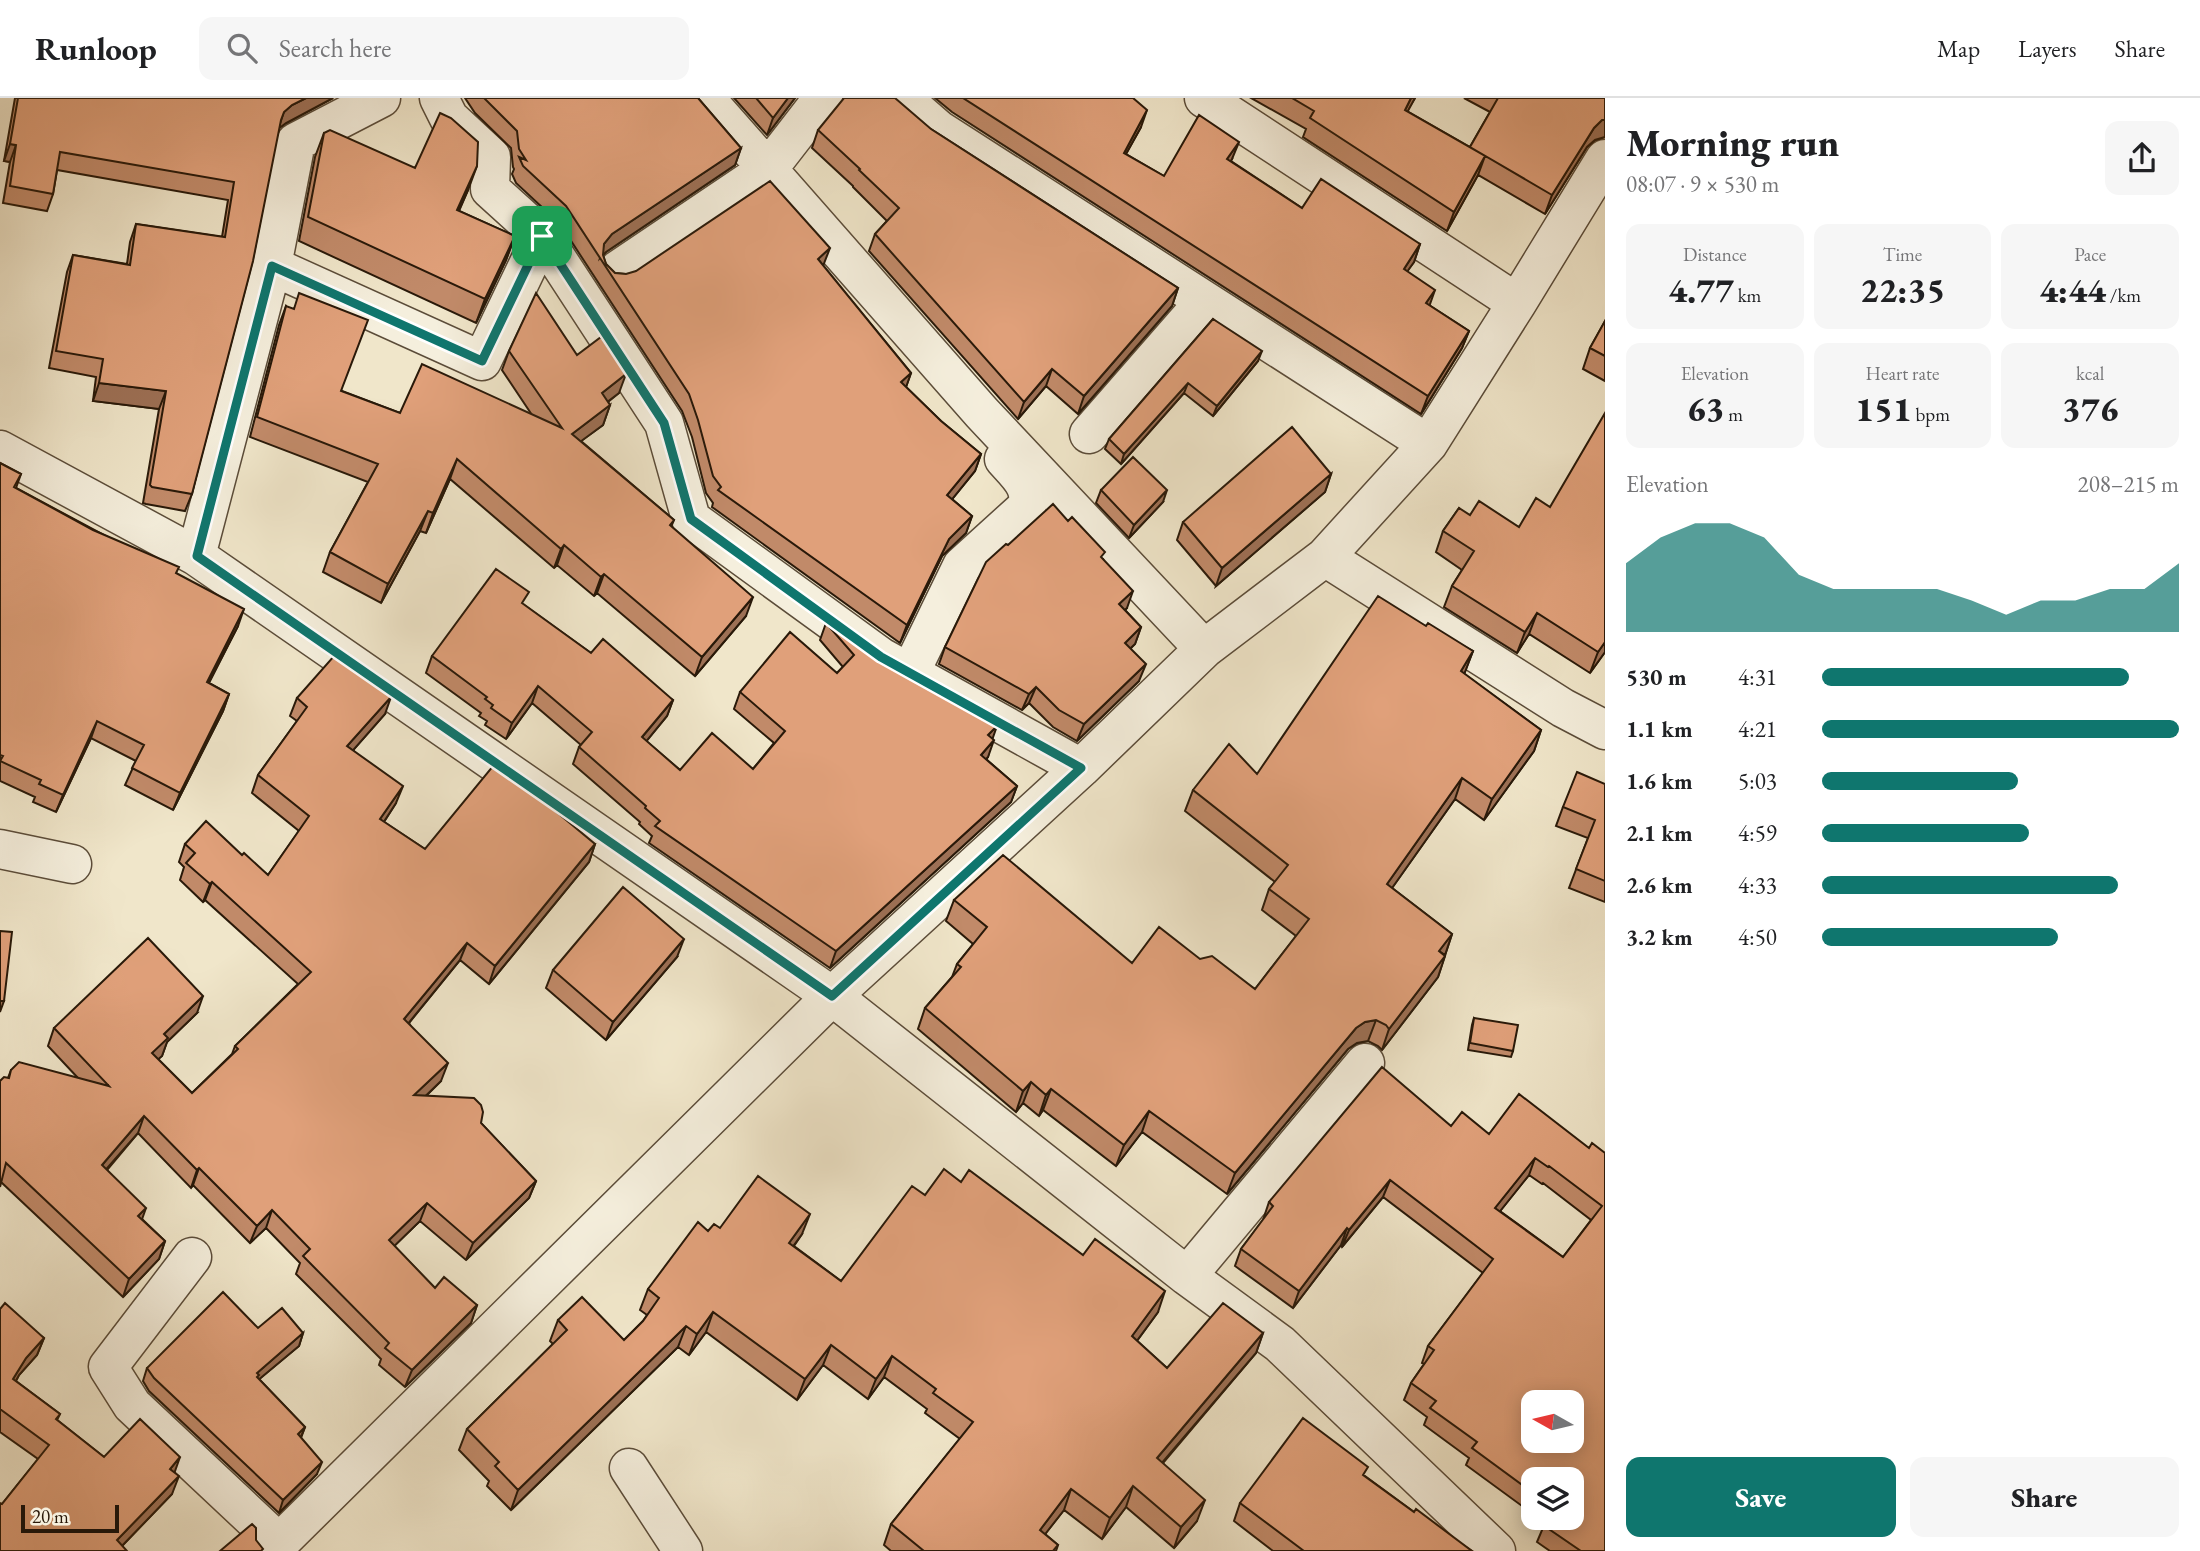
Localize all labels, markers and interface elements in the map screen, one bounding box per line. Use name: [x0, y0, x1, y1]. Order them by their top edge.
search box: [199, 17, 689, 80]
text: Runloop: [35, 27, 157, 70]
icon: search: [223, 29, 261, 67]
text: Search here: [279, 31, 391, 65]
text: Map: [1937, 33, 1980, 64]
text: Layers: [2018, 33, 2077, 64]
text: Share: [2115, 33, 2165, 64]
text: Morning run: [1626, 118, 1839, 167]
button: share: [2105, 121, 2179, 195]
text: 08:07 · 9 × 530 m: [1626, 169, 1779, 199]
pin: [512, 206, 572, 266]
icon: arrive: [523, 217, 561, 255]
text: Distance: [1683, 242, 1747, 267]
text: Time: [1883, 242, 1922, 267]
text: Pace: [2074, 242, 2106, 267]
text: 4.77: [1668, 267, 1734, 312]
text: 22:35: [1860, 267, 1945, 312]
text: 4:44: [2039, 267, 2106, 312]
text: km: [1734, 283, 1761, 308]
text: /km: [2106, 283, 2141, 308]
text: Elevation: [1681, 361, 1749, 386]
text: Heart rate: [1866, 361, 1939, 386]
text: kcal: [2076, 361, 2104, 386]
text: 63: [1687, 386, 1724, 431]
text: 151: [1855, 386, 1912, 431]
text: 376: [2062, 386, 2119, 431]
text: m: [1724, 402, 1743, 427]
text: bpm: [1912, 402, 1950, 427]
text: Elevation: [1626, 469, 1709, 499]
text: 208–215 m: [2078, 469, 2179, 499]
text: 530 m: [1626, 662, 1687, 692]
text: 4:31: [1738, 662, 1777, 692]
text: 1.1 km: [1626, 714, 1693, 744]
text: 4:21: [1738, 714, 1777, 744]
text: 1.6 km: [1626, 766, 1693, 796]
text: 5:03: [1738, 766, 1777, 796]
text: 2.1 km: [1626, 818, 1693, 848]
text: 4:59: [1738, 818, 1777, 848]
text: 2.6 km: [1626, 870, 1693, 900]
text: 4:33: [1738, 870, 1777, 900]
text: 3.2 km: [1626, 922, 1693, 952]
text: 4:50: [1738, 922, 1777, 952]
north arrow: [1521, 1390, 1584, 1452]
map controls: [1521, 1390, 1584, 1530]
button: Save: [1626, 1457, 1896, 1537]
button: Share: [1910, 1457, 2179, 1537]
button: layers: [1521, 1467, 1584, 1530]
scale bar: [21, 1502, 119, 1534]
text: 20 m: [32, 1504, 69, 1529]

